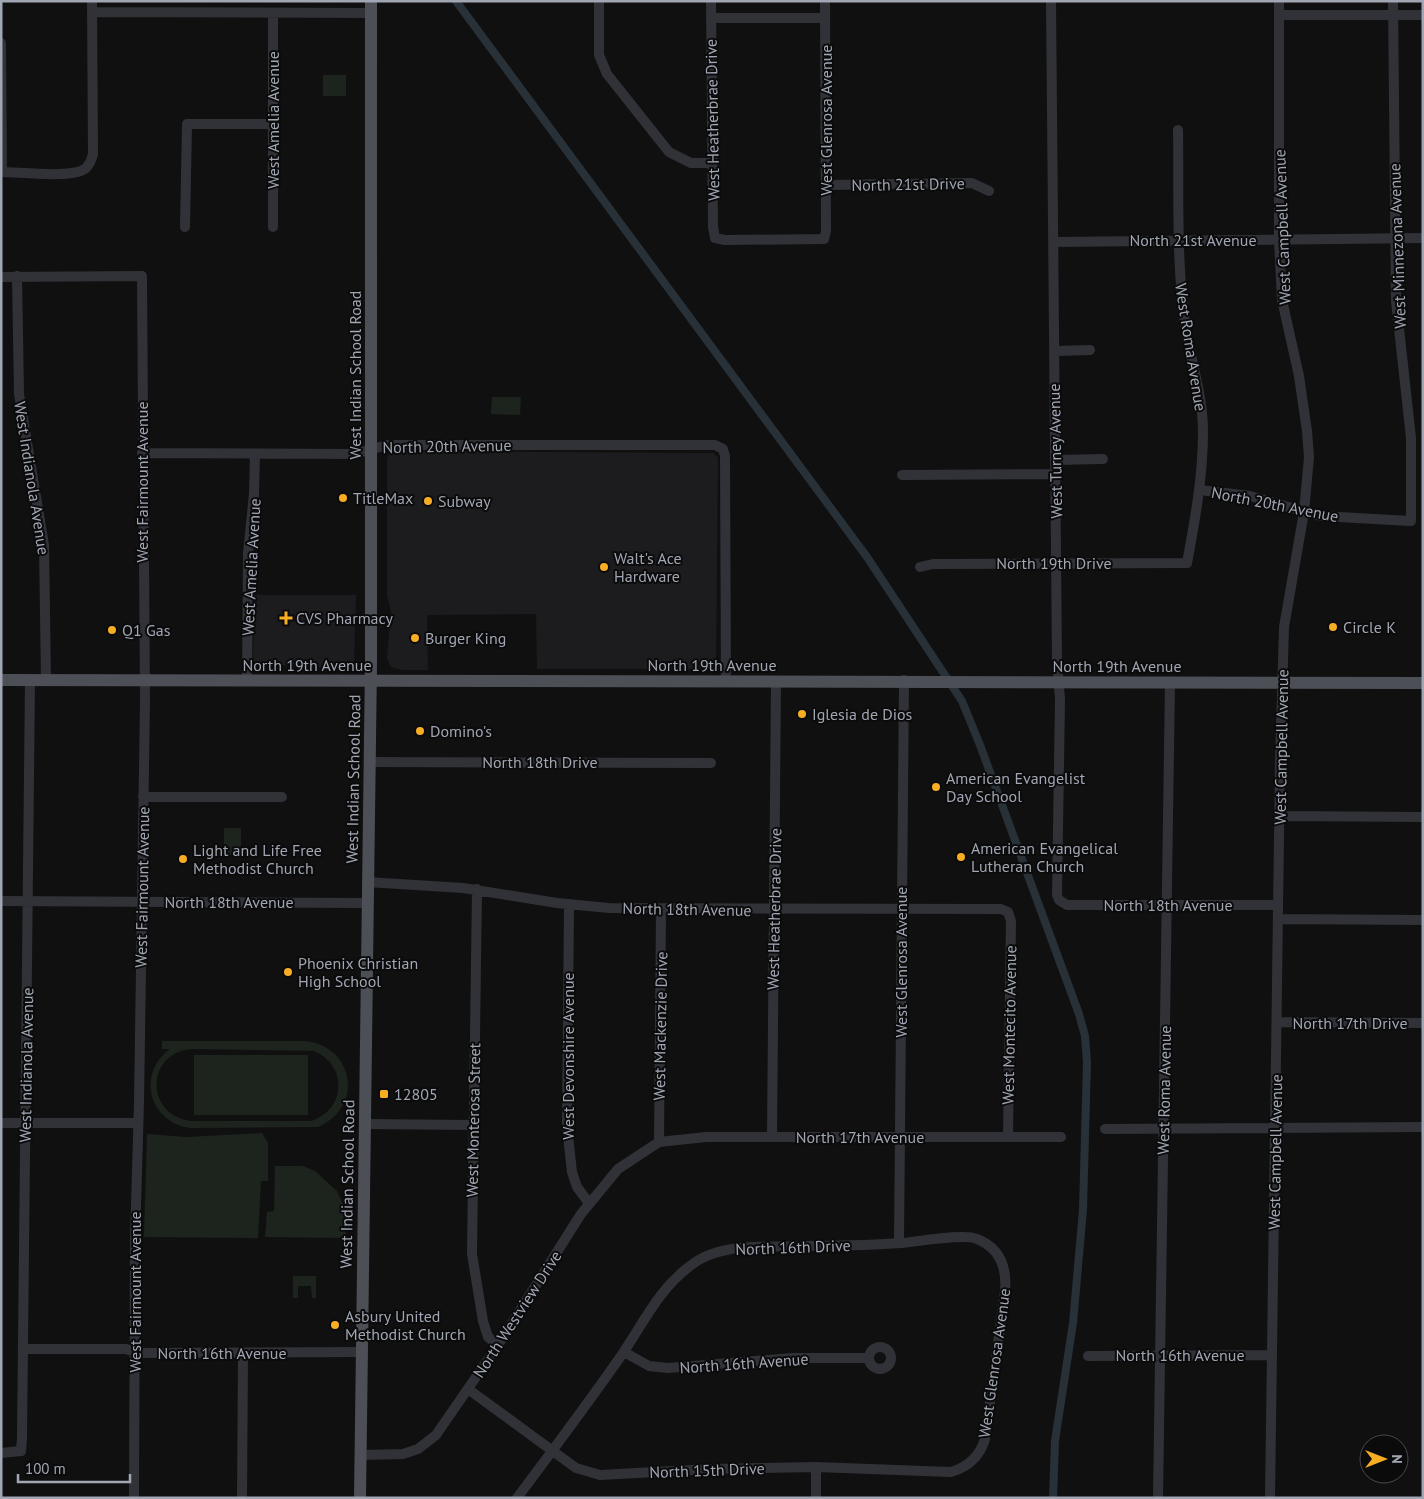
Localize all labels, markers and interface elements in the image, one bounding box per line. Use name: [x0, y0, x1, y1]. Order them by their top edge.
street label: West Heatherbrae Drive: [701, 39, 723, 201]
street label: West Glenrosa Avenue: [816, 45, 836, 195]
street label: West Amelia Avenue: [263, 51, 283, 189]
street label: West Campbell Avenue: [1269, 149, 1295, 305]
street label: West Minnezona Avenue: [1384, 163, 1410, 329]
street label: North 21st Drive: [851, 173, 965, 195]
street label: North 21st Avenue: [1129, 230, 1257, 250]
street label: West Roma Avenue: [1171, 282, 1211, 412]
street label: West Indian School Road: [345, 291, 365, 459]
street label: West Turney Avenue: [1044, 383, 1066, 519]
street label: West Indianola Avenue: [10, 400, 54, 556]
street label: West Fairmount Avenue: [132, 401, 152, 563]
street label: North 20th Avenue: [382, 435, 512, 457]
street label: North 20th Avenue: [1210, 482, 1340, 526]
place label: TitleMax: [353, 488, 413, 508]
place label: Subway: [438, 491, 491, 511]
marker: TitleMax: [337, 492, 349, 504]
marker: Subway: [422, 495, 434, 507]
street label: West Amelia Avenue: [237, 498, 265, 636]
place label: Walt's Ace Hardware: [614, 548, 682, 586]
street label: North 19th Drive: [996, 553, 1112, 573]
marker: Walt's Ace Hardware: [598, 561, 610, 573]
place label: CVS Pharmacy: [296, 608, 394, 628]
marker: CVS Pharmacy: [280, 612, 292, 624]
place label: Circle K: [1343, 617, 1396, 637]
place label: Q1 Gas: [122, 620, 171, 640]
marker: Circle K: [1327, 621, 1339, 633]
marker: Q1 Gas: [106, 624, 118, 636]
place label: Burger King: [425, 628, 506, 648]
marker: Burger King: [409, 632, 421, 644]
street label: North 19th Avenue: [242, 655, 372, 675]
street label: North 19th Avenue: [647, 655, 777, 675]
street label: North 19th Avenue: [1052, 656, 1182, 676]
street label: West Campbell Avenue: [1270, 669, 1292, 825]
street label: West Indian School Road: [342, 694, 364, 864]
place label: Iglesia de Dios: [812, 704, 913, 724]
marker: Iglesia de Dios: [796, 708, 808, 720]
place label: Domino's: [430, 721, 492, 741]
marker: Domino's: [414, 725, 426, 737]
street label: North 18th Drive: [482, 752, 598, 772]
place label: American Evangelist Day School: [946, 768, 1086, 806]
marker: American Evangelist Day School: [930, 781, 942, 793]
street label: West Fairmount Avenue: [131, 806, 153, 968]
street label: West Heatherbrae Drive: [763, 828, 785, 990]
place label: American Evangelical Lutheran Church: [971, 838, 1118, 876]
place label: Light and Life Free Methodist Church: [193, 840, 322, 878]
marker: American Evangelical Lutheran Church: [955, 851, 967, 863]
marker: Light and Life Free Methodist Church: [177, 853, 189, 865]
street label: West Glenrosa Avenue: [891, 887, 911, 1037]
street label: North 18th Avenue: [164, 892, 294, 912]
street label: North 18th Avenue: [1103, 895, 1233, 915]
street label: North 18th Avenue: [622, 898, 752, 920]
street label: West Montecito Avenue: [998, 945, 1020, 1105]
street label: West Mackenzie Drive: [649, 951, 671, 1101]
place label: Phoenix Christian High School: [298, 953, 418, 991]
marker: Phoenix Christian High School: [282, 966, 294, 978]
street label: West Devonshire Avenue: [558, 972, 578, 1140]
street label: West Indianola Avenue: [15, 987, 37, 1143]
street label: North 17th Drive: [1292, 1013, 1408, 1033]
street label: West Roma Avenue: [1153, 1025, 1175, 1155]
street label: West Monterosa Street: [462, 1042, 484, 1197]
street label: West Campbell Avenue: [1264, 1074, 1286, 1230]
place label: 12805: [394, 1084, 438, 1104]
marker: 12805: [378, 1088, 390, 1100]
street label: West Indian School Road: [336, 1099, 358, 1269]
street label: North 17th Avenue: [796, 1127, 924, 1147]
street label: West Fairmount Avenue: [125, 1211, 145, 1373]
street label: North 16th Drive: [735, 1235, 851, 1259]
street label: North Westview Drive: [468, 1247, 566, 1381]
street label: West Glenrosa Avenue: [974, 1287, 1014, 1439]
place label: Asbury United Methodist Church: [345, 1306, 466, 1344]
marker: Asbury United Methodist Church: [329, 1319, 341, 1331]
street label: North 16th Avenue: [157, 1343, 287, 1363]
street label: North 16th Avenue: [1115, 1345, 1245, 1365]
street label: North 16th Avenue: [679, 1349, 809, 1377]
north arrow: [1359, 1434, 1409, 1484]
scale bar: [18, 1452, 130, 1484]
text: N: [1388, 1454, 1406, 1464]
street label: North 15th Drive: [649, 1458, 765, 1482]
text: 100 m: [25, 1459, 66, 1478]

